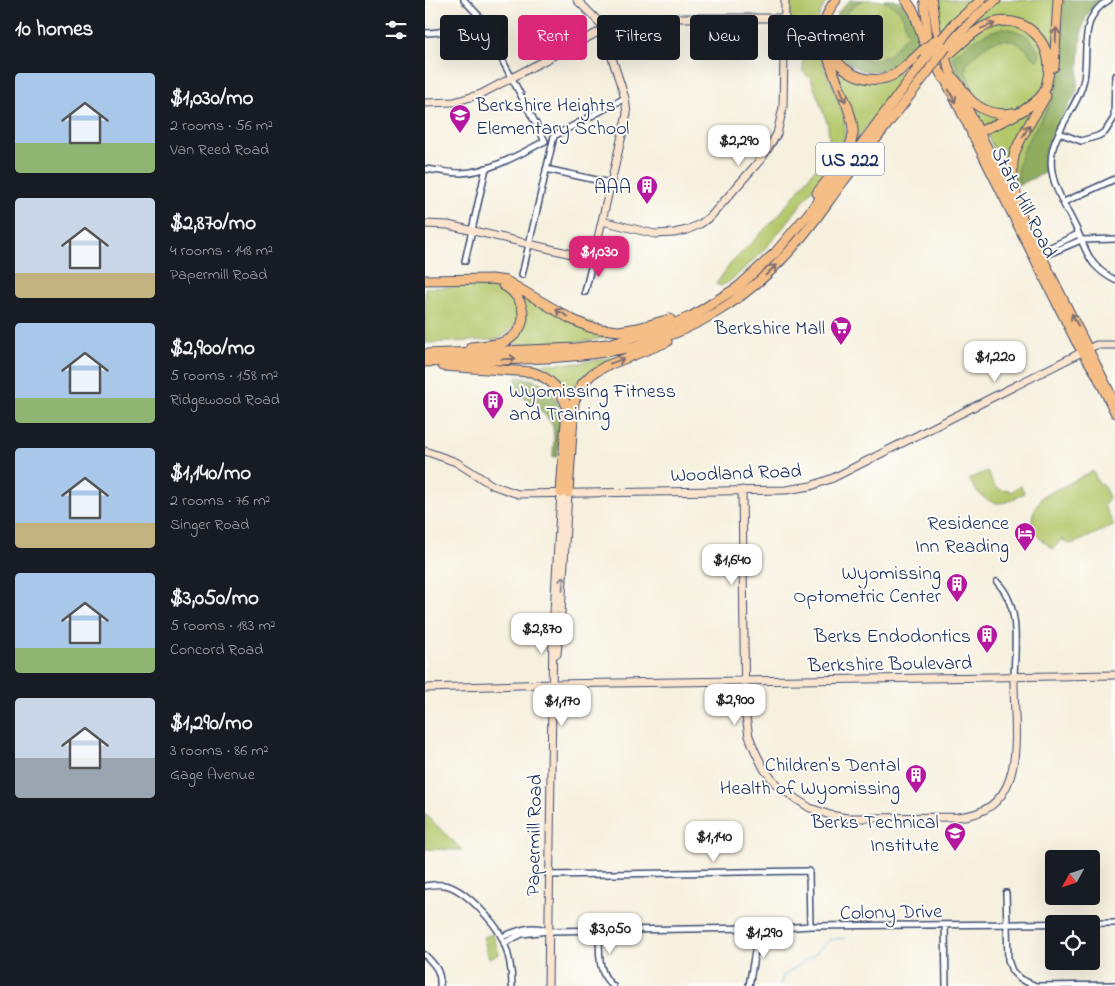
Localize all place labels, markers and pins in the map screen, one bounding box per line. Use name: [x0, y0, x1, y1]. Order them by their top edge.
place label: Berkshire Heights Elementary School: [475, 92, 629, 144]
school or university icon: Berkshire Heights Elementary School: [448, 103, 472, 134]
pin: $2,290: [698, 124, 780, 167]
place label: AAA: [594, 174, 631, 203]
building icon: AAA: [635, 174, 659, 205]
pin: $1,030: [558, 236, 640, 278]
place label: Berkshire Mall: [714, 315, 825, 344]
supermarket icon: Berkshire Mall: [829, 315, 853, 346]
pin: $1,220: [954, 340, 1036, 383]
place label: Wyomissing Fitness and Training: [509, 378, 676, 431]
building icon: Wyomissing Fitness and Training: [481, 389, 505, 420]
place label: Residence Inn Reading: [915, 510, 1009, 563]
hotel icon: Residence Inn Reading: [1013, 521, 1037, 552]
pin: $1,640: [691, 544, 773, 586]
place label: Wyomissing Optometric Center: [793, 560, 942, 612]
building icon: Wyomissing Optometric Center: [945, 572, 969, 603]
pin: $2,870: [501, 612, 583, 655]
place label: Berks Endodontics: [813, 623, 971, 652]
building icon: Berks Endodontics: [975, 623, 999, 654]
pin: $1,170: [521, 684, 603, 727]
pin: $2,900: [694, 684, 776, 726]
place label: Children's Dental Health of Wyomissing: [720, 752, 900, 805]
building icon: Children's Dental Health of Wyomissing: [904, 763, 928, 794]
place label: Berks Technical Institute: [810, 809, 939, 861]
pin: $1,140: [673, 820, 755, 863]
school or university icon: Berks Technical Institute: [943, 821, 967, 852]
pin: $3,050: [569, 912, 651, 955]
pin: $1,290: [723, 916, 805, 959]

